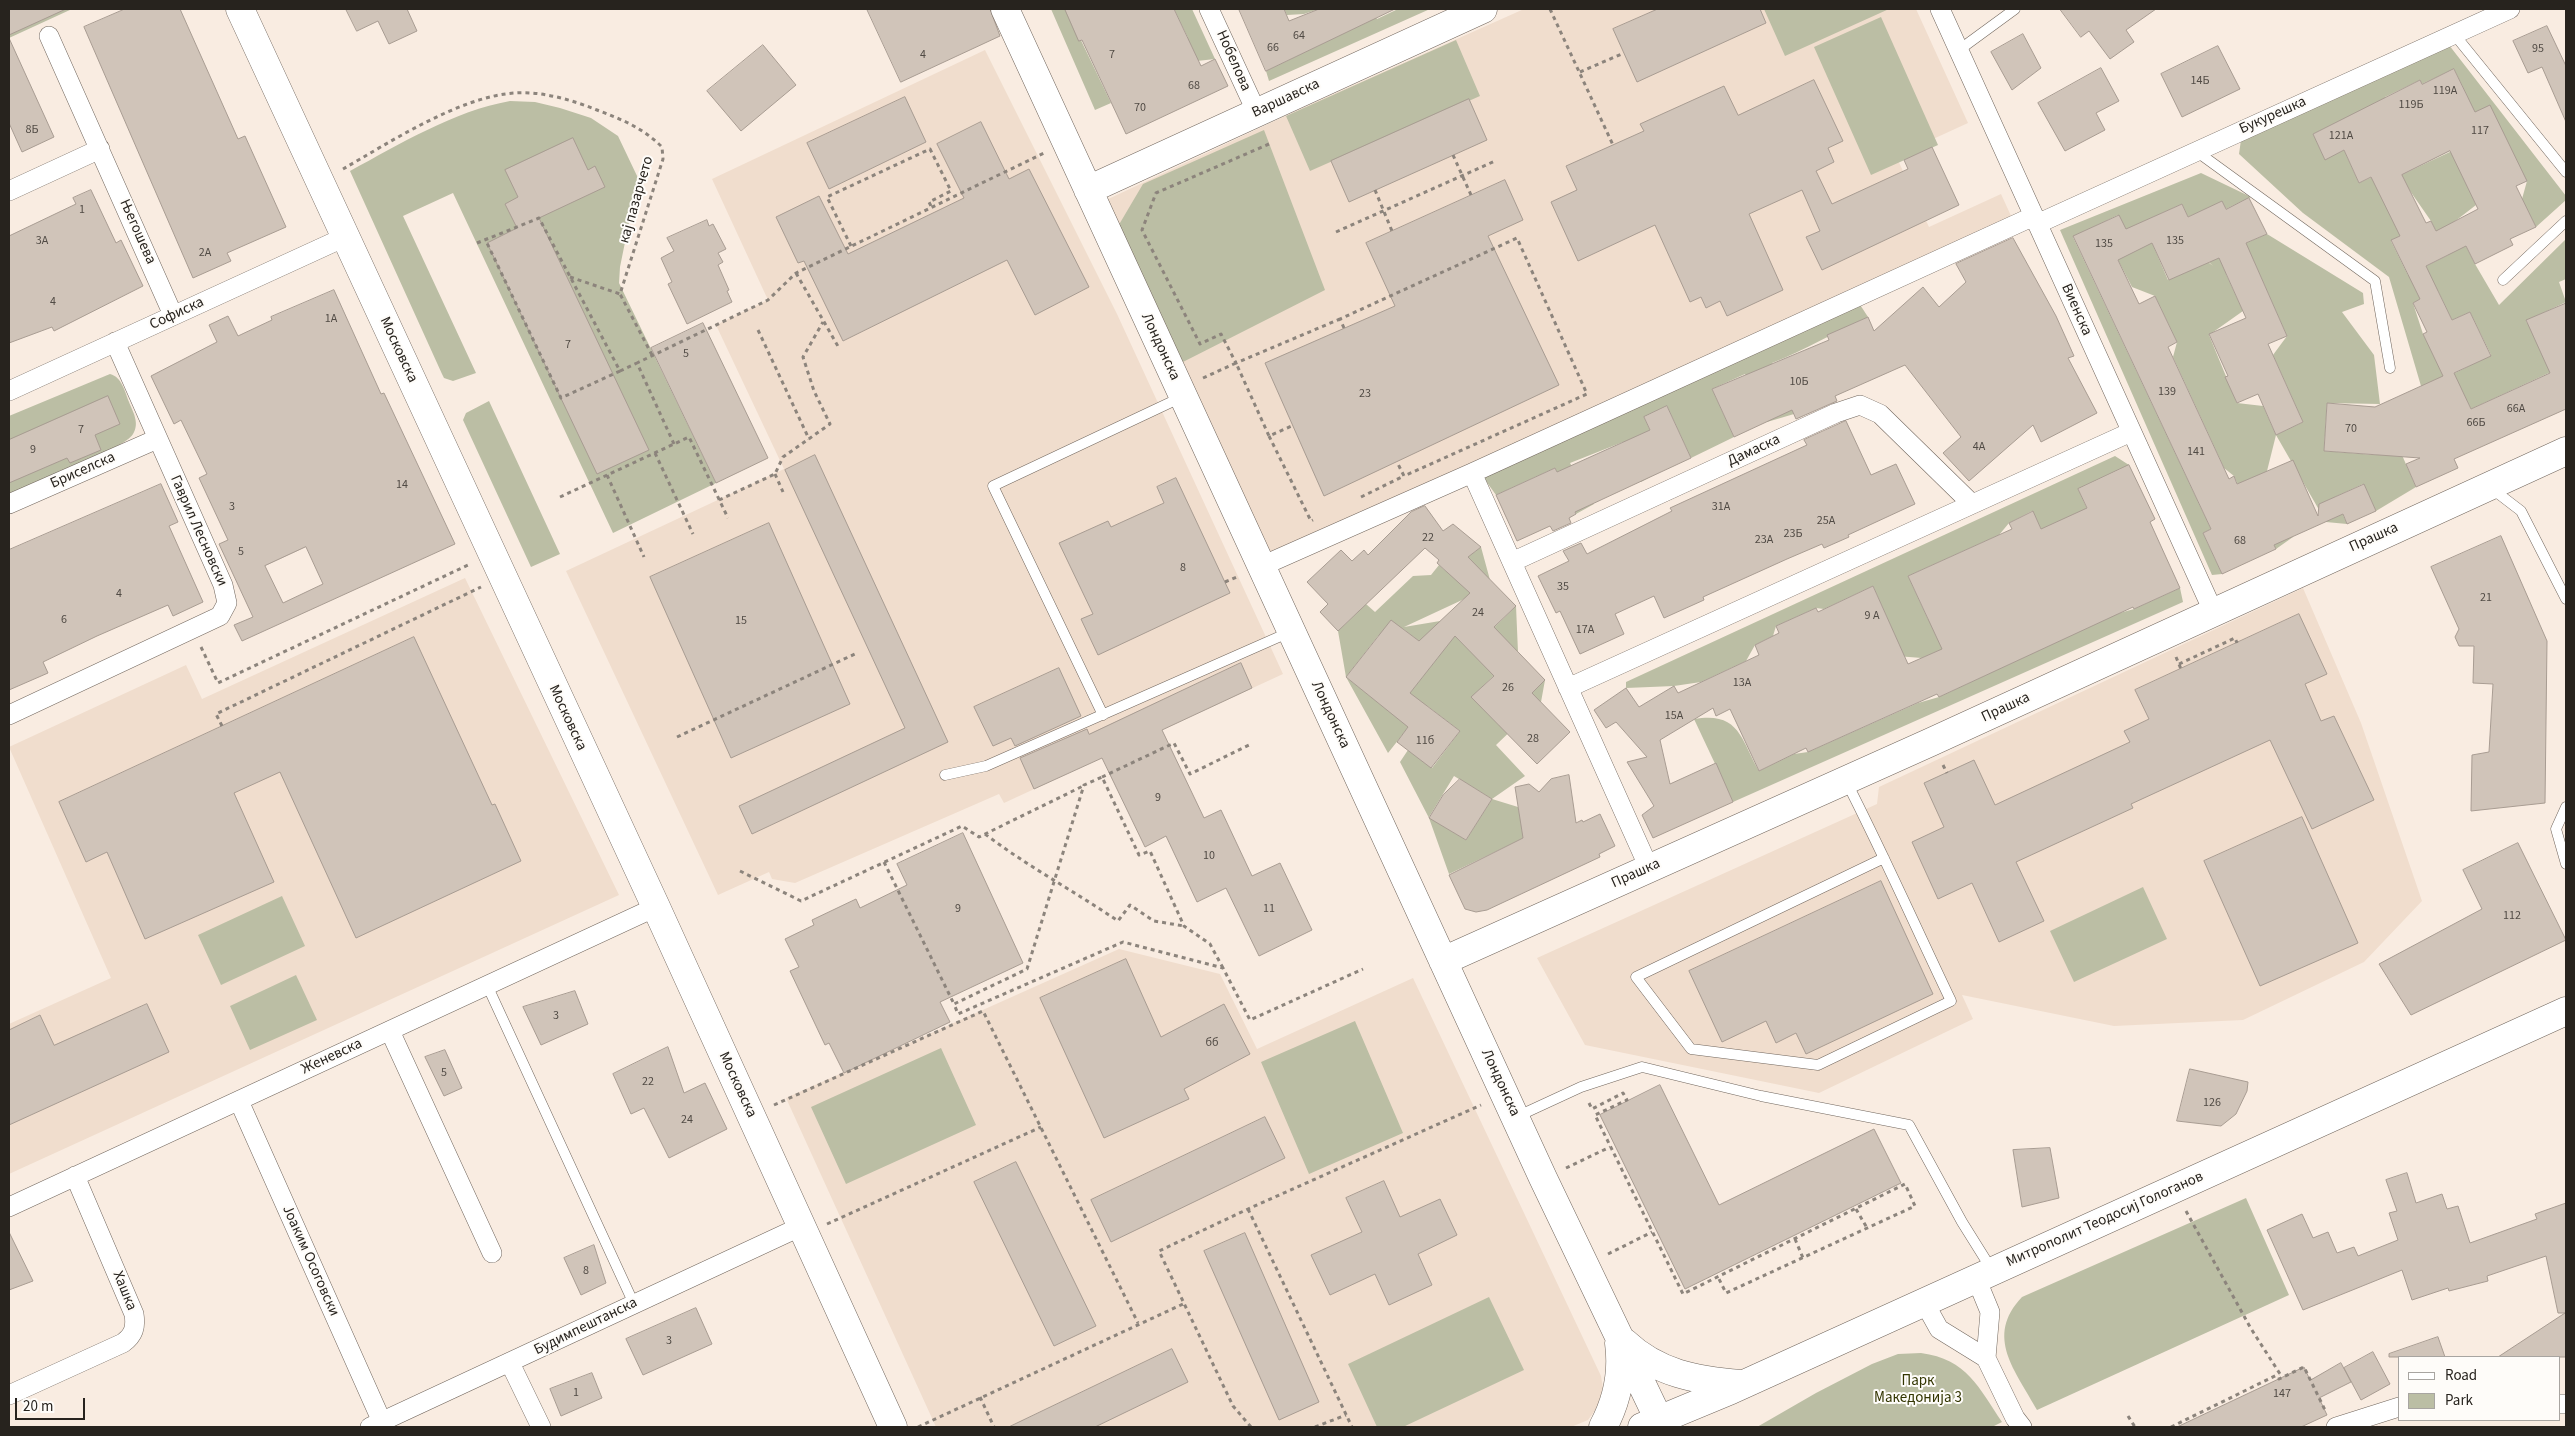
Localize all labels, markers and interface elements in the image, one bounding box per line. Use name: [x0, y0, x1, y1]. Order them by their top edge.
street label: Нобелова: [1212, 28, 1254, 94]
house number: 64: [1293, 29, 1305, 43]
house number: 66: [1267, 41, 1279, 55]
house number: 95: [2532, 42, 2544, 56]
house number: 4: [920, 48, 926, 62]
house number: 7: [1109, 48, 1115, 62]
house number: 14Б: [2191, 74, 2209, 88]
street label: Варшавска: [1249, 75, 1323, 123]
house number: 68: [1188, 79, 1200, 93]
house number: 119А: [2433, 84, 2457, 98]
street label: Букурешка: [2237, 93, 2309, 139]
house number: 119Б: [2399, 98, 2423, 112]
house number: 70: [1134, 101, 1146, 115]
house number: 8Б: [26, 123, 38, 137]
house number: 117: [2471, 124, 2489, 138]
house number: 121А: [2329, 129, 2353, 143]
street label: кај пазарчето: [616, 154, 658, 246]
street label: Његошева: [115, 197, 159, 267]
house number: 1: [79, 203, 85, 217]
house number: 3A: [36, 234, 48, 248]
house number: 135: [2166, 234, 2184, 248]
house number: 135: [2095, 237, 2113, 251]
house number: 2А: [199, 246, 211, 260]
street label: Виенска: [2057, 281, 2095, 339]
street label: Софиска: [147, 294, 207, 334]
house number: 4: [50, 295, 56, 309]
street label: Лондонска: [1137, 310, 1183, 384]
house number: 1А: [325, 312, 337, 326]
street label: Московска: [375, 314, 421, 386]
house number: 7: [565, 338, 571, 352]
house number: 5: [683, 347, 689, 361]
house number: 10Б: [1790, 375, 1808, 389]
house number: 139: [2158, 385, 2176, 399]
house number: 23: [1359, 387, 1371, 401]
house number: 66А: [2507, 402, 2525, 416]
house number: 66Б: [2467, 416, 2485, 430]
house number: 70: [2345, 422, 2357, 436]
house number: 7: [78, 423, 84, 437]
street label: Дамаска: [1725, 431, 1783, 471]
house number: 4А: [1973, 440, 1985, 454]
house number: 9: [30, 443, 36, 457]
house number: 141: [2187, 445, 2205, 459]
street label: Бриселска: [48, 449, 118, 493]
street label: Гаврил Лесновски: [165, 473, 231, 589]
house number: 14: [396, 478, 408, 492]
house number: 3: [229, 500, 235, 514]
house number: 31А: [1712, 500, 1730, 514]
house number: 25А: [1817, 514, 1835, 528]
street label: Прашка: [2347, 519, 2401, 557]
house number: 23Б: [1784, 527, 1802, 541]
house number: 22: [1422, 531, 1434, 545]
house number: 23А: [1755, 533, 1773, 547]
house number: 68: [2234, 534, 2246, 548]
house number: 5: [238, 545, 244, 559]
house number: 8: [1180, 561, 1186, 575]
house number: 35: [1557, 580, 1569, 594]
house number: 4: [116, 587, 122, 601]
house number: 21: [2480, 591, 2492, 605]
house number: 24: [1472, 606, 1484, 620]
house number: 9 A: [1865, 609, 1879, 623]
house number: 6: [61, 613, 67, 627]
house number: 15: [735, 614, 747, 628]
house number: 17А: [1576, 623, 1594, 637]
house number: 13A: [1733, 676, 1751, 690]
street label: Лондонска: [1307, 678, 1353, 752]
house number: 26: [1502, 681, 1514, 695]
street label: Московска: [544, 682, 590, 754]
street label: Прашка: [1979, 689, 2033, 727]
house number: 15A: [1665, 709, 1683, 723]
house number: 28: [1527, 732, 1539, 746]
house number: 11б: [1416, 734, 1434, 748]
house number: 9: [1155, 791, 1161, 805]
house number: 10: [1203, 849, 1215, 863]
street label: Прашка: [1609, 855, 1663, 893]
house number: 9: [955, 902, 961, 916]
house number: 11: [1263, 902, 1275, 916]
house number: 112: [2503, 909, 2521, 923]
house number: 3: [553, 1009, 559, 1023]
street label: Женевска: [299, 1035, 365, 1079]
house number: бб: [1205, 1036, 1219, 1050]
street label: Лондонска: [1477, 1046, 1523, 1120]
street label: Московска: [714, 1049, 760, 1121]
house number: 5: [441, 1066, 447, 1080]
house number: 22: [642, 1075, 654, 1089]
house number: 126: [2203, 1096, 2221, 1110]
house number: 24: [681, 1113, 693, 1127]
street label: Митрополит Теодосиј Гологанов: [2004, 1168, 2206, 1272]
street label: Јоаким Осоговски: [277, 1203, 343, 1319]
house number: 8: [583, 1264, 589, 1278]
street label: Хашка: [108, 1269, 140, 1313]
street label: Будимпештанска: [531, 1294, 641, 1360]
house number: 3: [666, 1334, 672, 1348]
legend: [2398, 1356, 2560, 1421]
text: Road: [2445, 1365, 2477, 1386]
park label: Парк Македонија 3: [1874, 1373, 1962, 1408]
house number: 1: [573, 1386, 579, 1400]
house number: 147: [2273, 1387, 2291, 1401]
scale bar: [18, 1388, 88, 1420]
text: Park: [2445, 1390, 2473, 1411]
text: 20 m: [23, 1396, 53, 1417]

